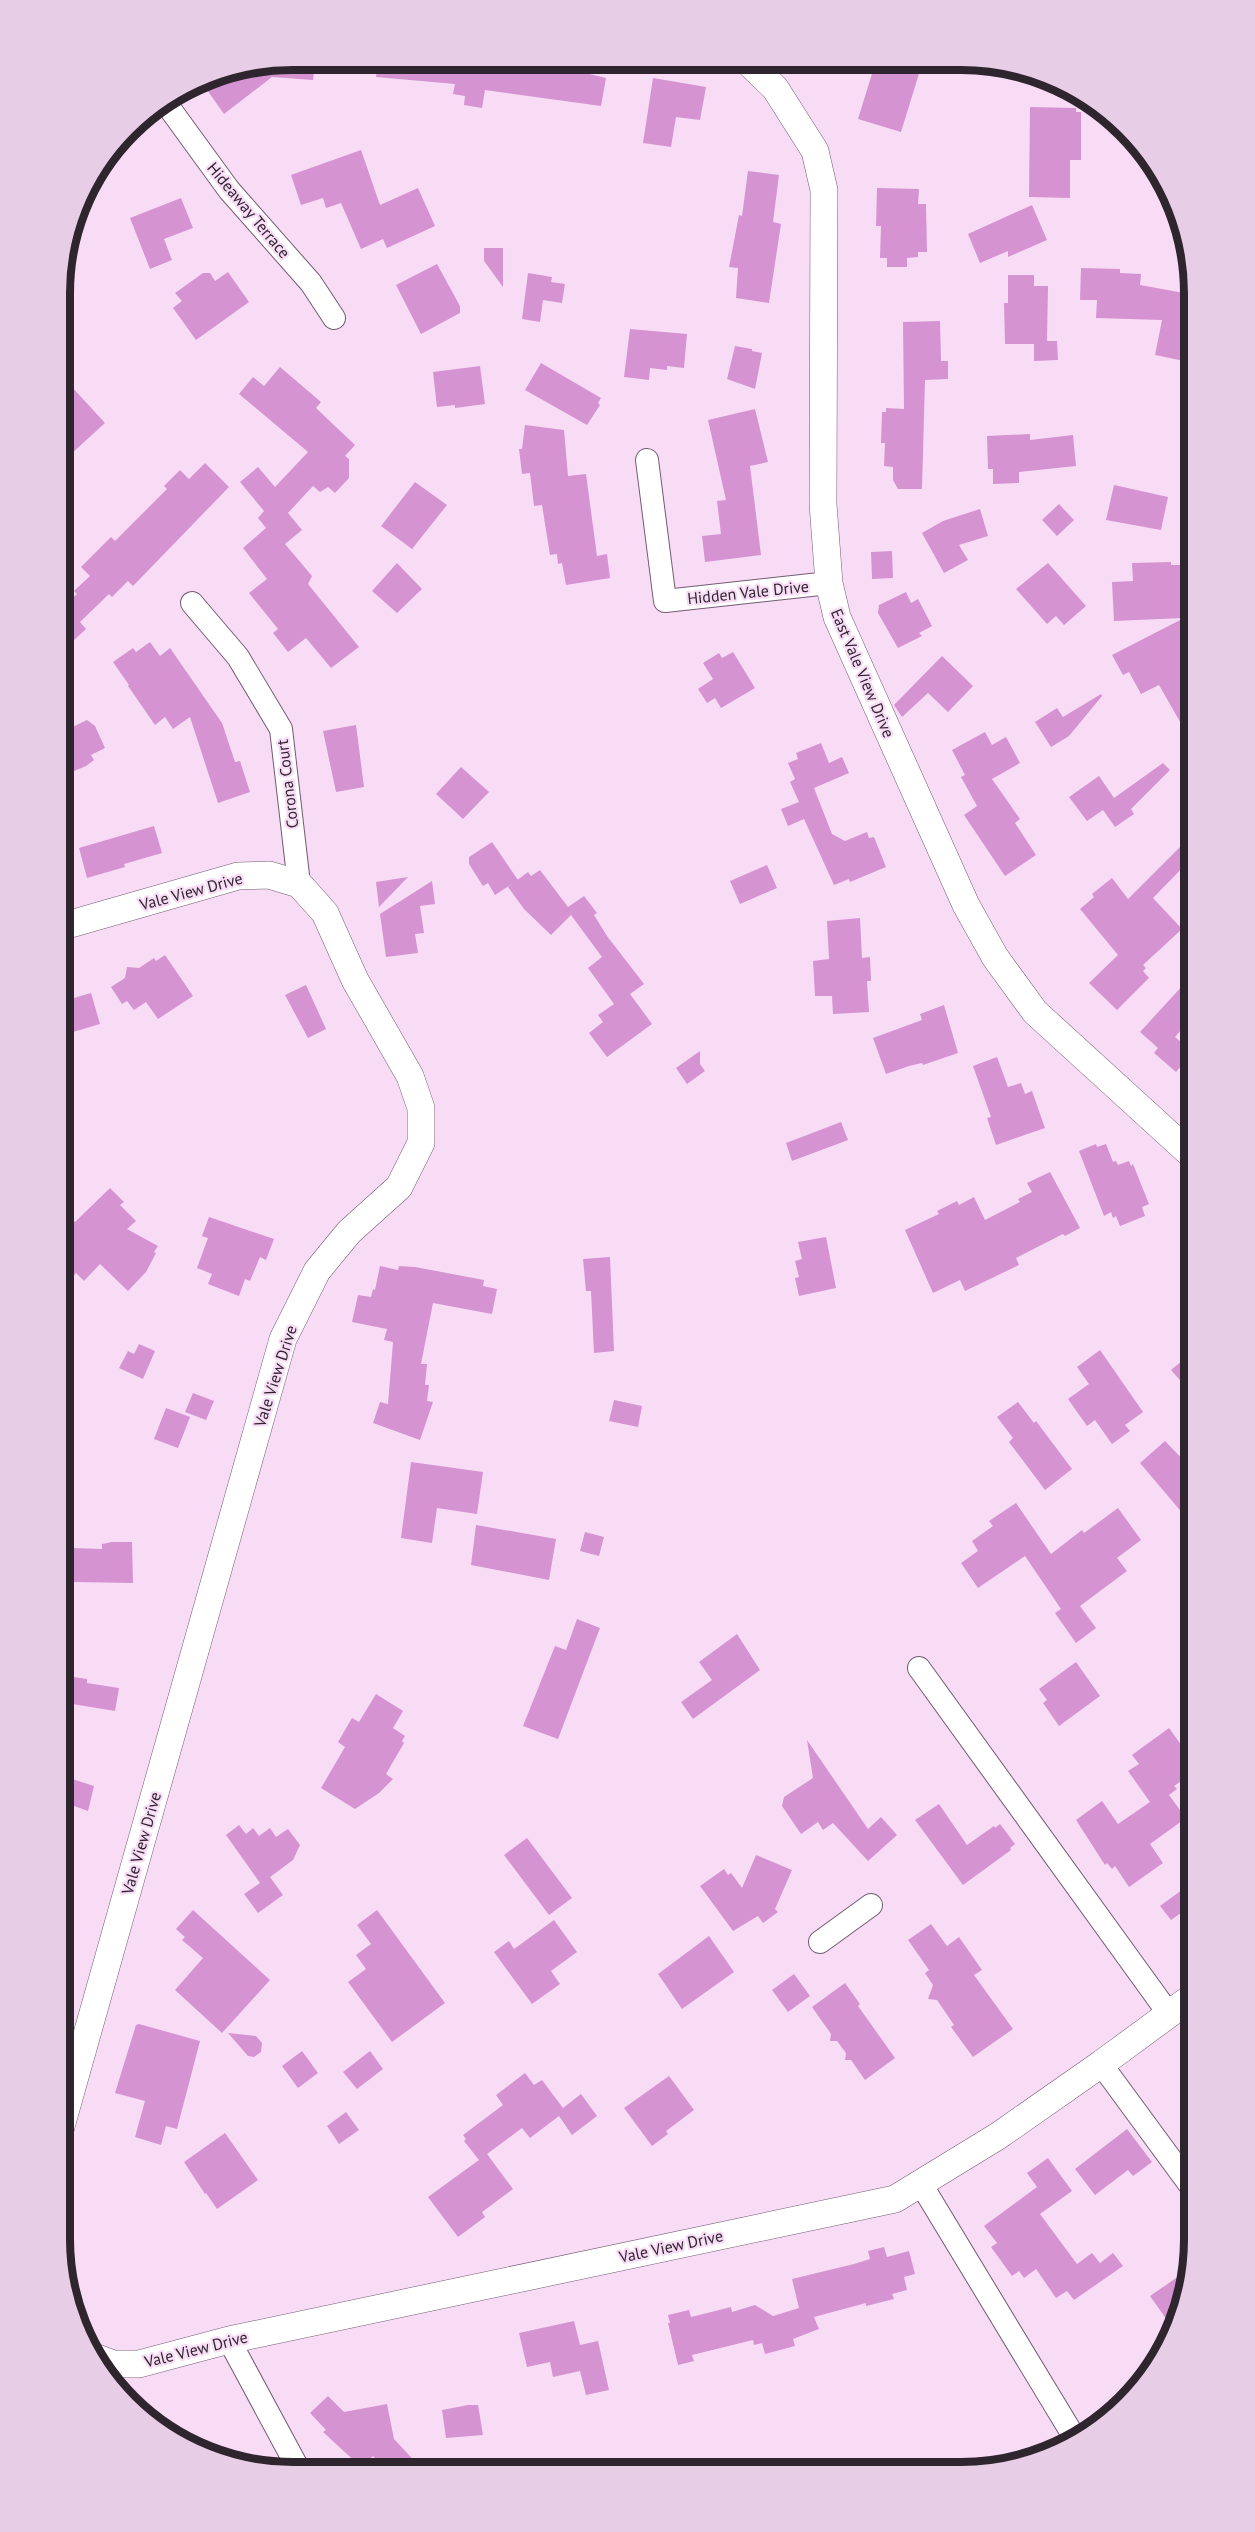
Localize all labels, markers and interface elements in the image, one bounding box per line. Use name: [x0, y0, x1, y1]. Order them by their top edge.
street label: Hideaway Terrace: [203, 158, 295, 262]
street label: Hidden Vale Drive: [686, 576, 810, 608]
street label: East Vale View Drive: [827, 606, 899, 740]
street label: Corona Court: [272, 738, 302, 830]
street label: Vale View Drive: [136, 868, 245, 915]
street label: Vale View Drive: [249, 1323, 301, 1430]
street label: Vale View Drive: [117, 1789, 165, 1897]
street label: Vale View Drive: [616, 2225, 725, 2267]
street label: Vale View Drive: [141, 2327, 250, 2372]

